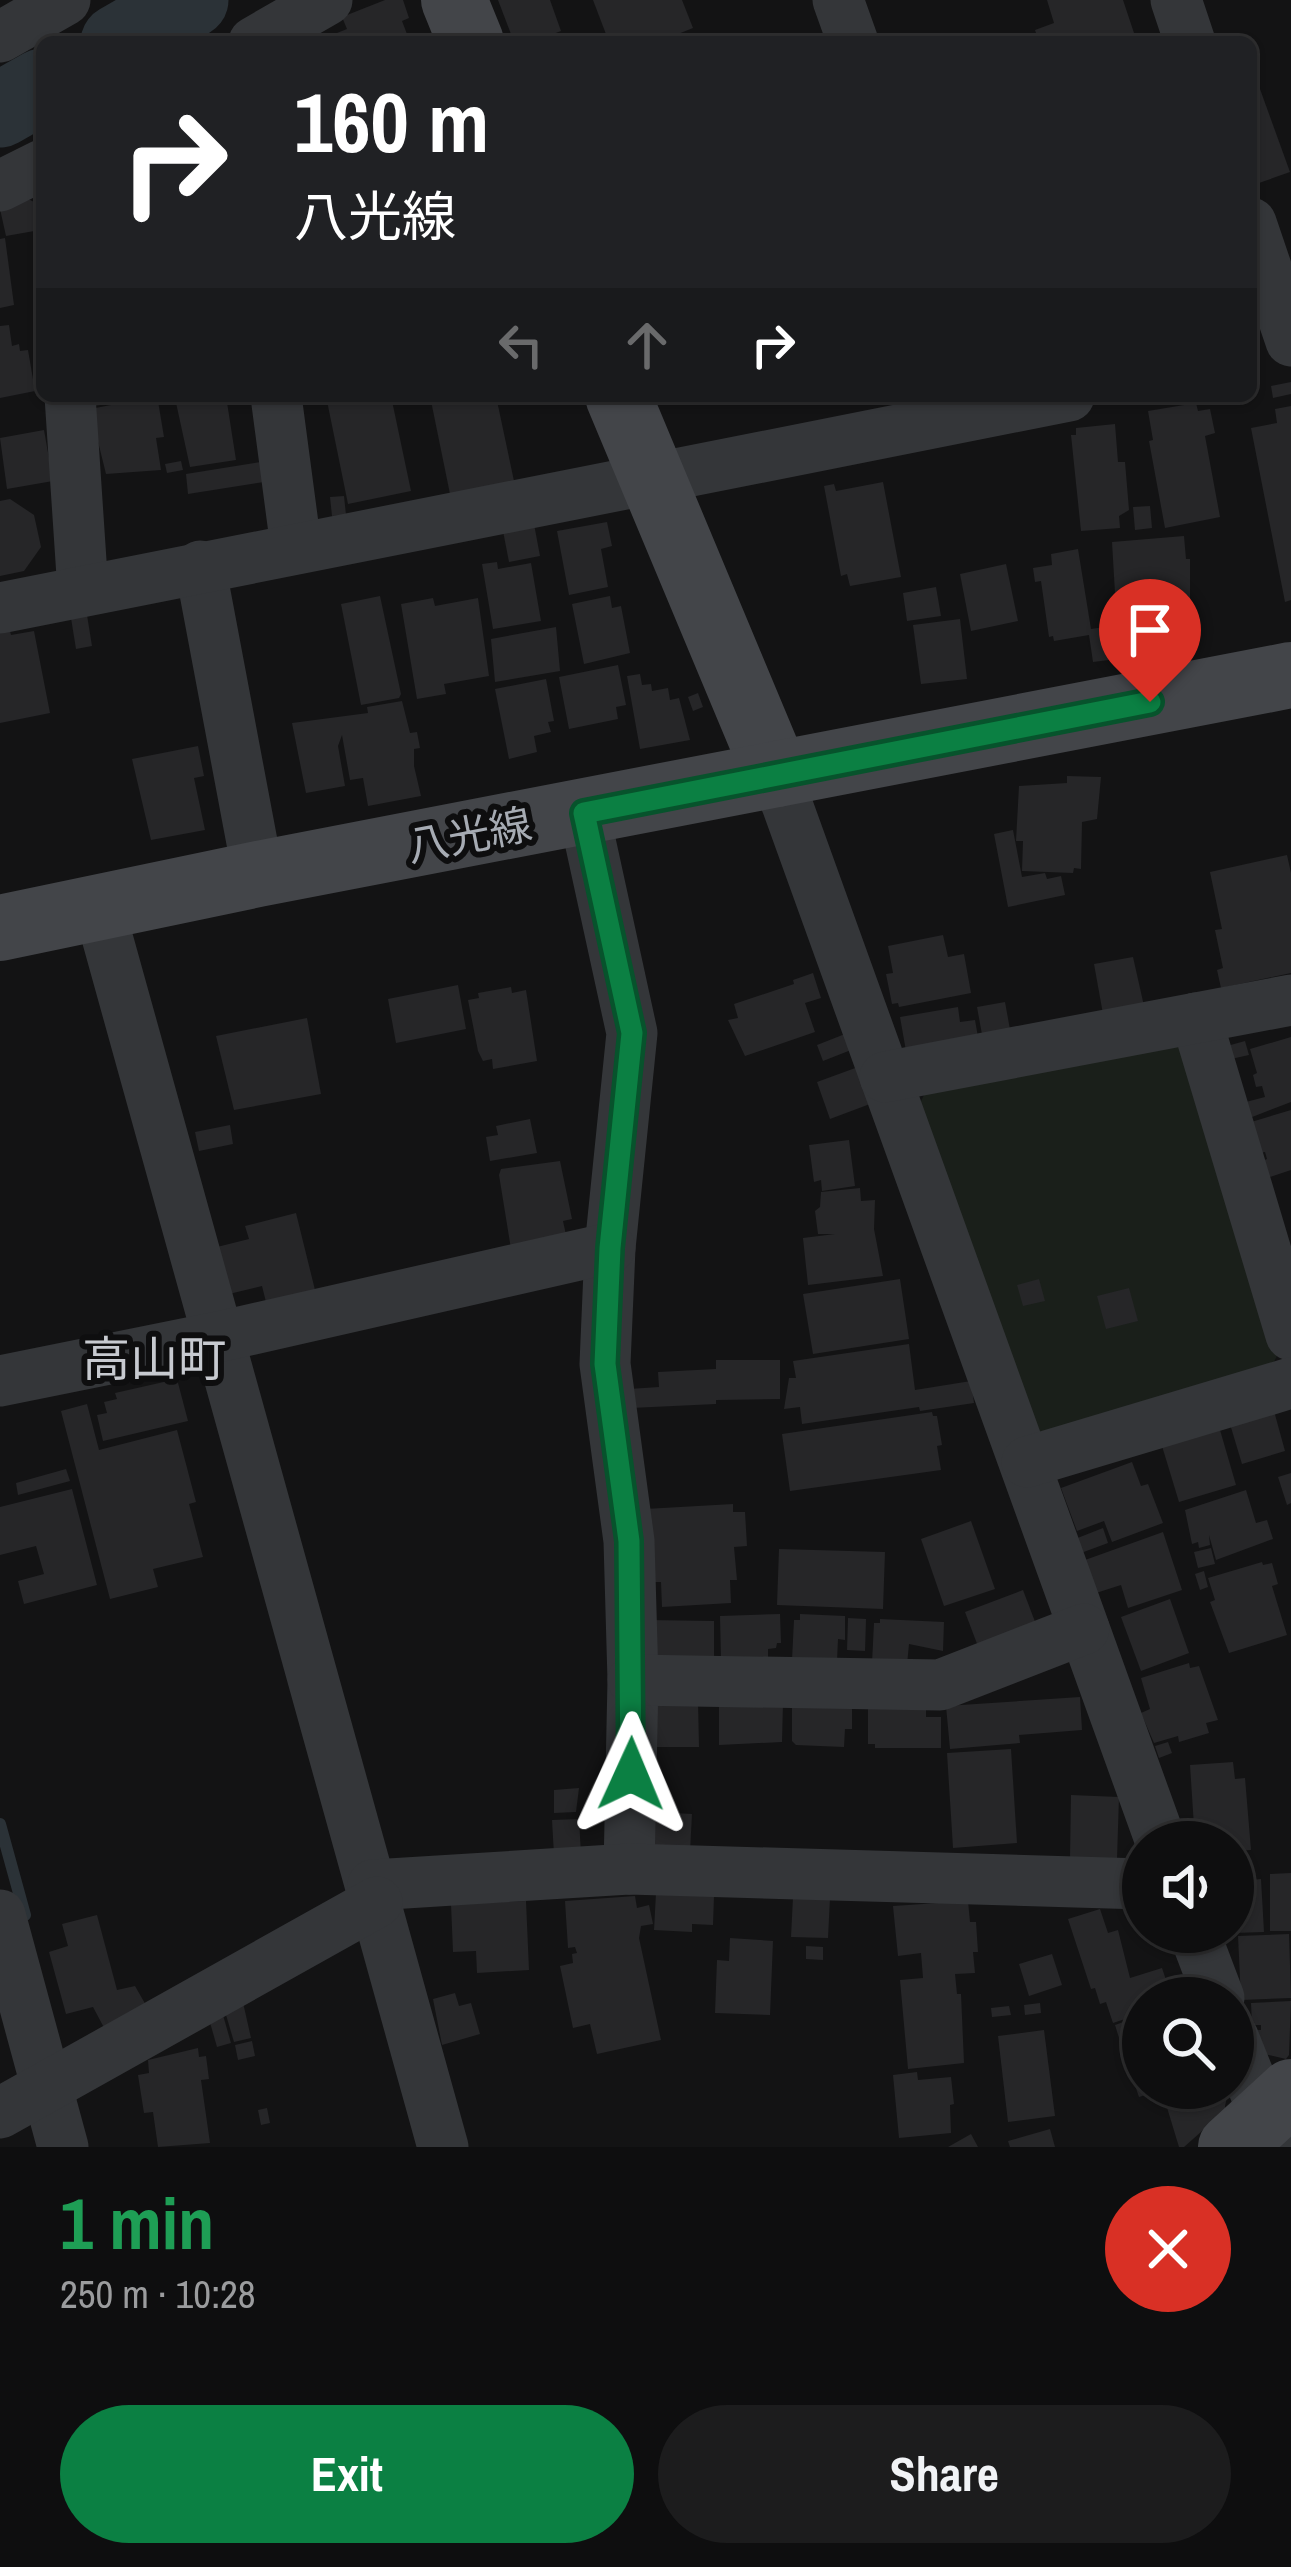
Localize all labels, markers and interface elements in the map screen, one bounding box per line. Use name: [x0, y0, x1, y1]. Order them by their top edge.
text: 160 m: [294, 65, 489, 178]
icon: right: [96, 84, 252, 240]
text: 八光線: [294, 180, 456, 253]
icon: left: [488, 312, 554, 378]
icon: ahead: [614, 312, 680, 378]
icon: right: [740, 312, 806, 378]
pin: [1099, 579, 1201, 702]
icon: arrive: [1117, 597, 1183, 663]
street label: 八光線: [402, 795, 536, 875]
district label: 高山町: [82, 1326, 226, 1391]
position arrow: [568, 1711, 694, 1837]
map controls: [1122, 1821, 1254, 2109]
button: sound: [1122, 1821, 1254, 1953]
button: search: [1122, 1977, 1254, 2109]
text: 1 min: [60, 2174, 214, 2271]
button: close: [1105, 2186, 1231, 2312]
text: 250 m · 10:28: [60, 2268, 256, 2320]
button: Exit: [60, 2405, 634, 2543]
button: Share: [658, 2405, 1231, 2543]

